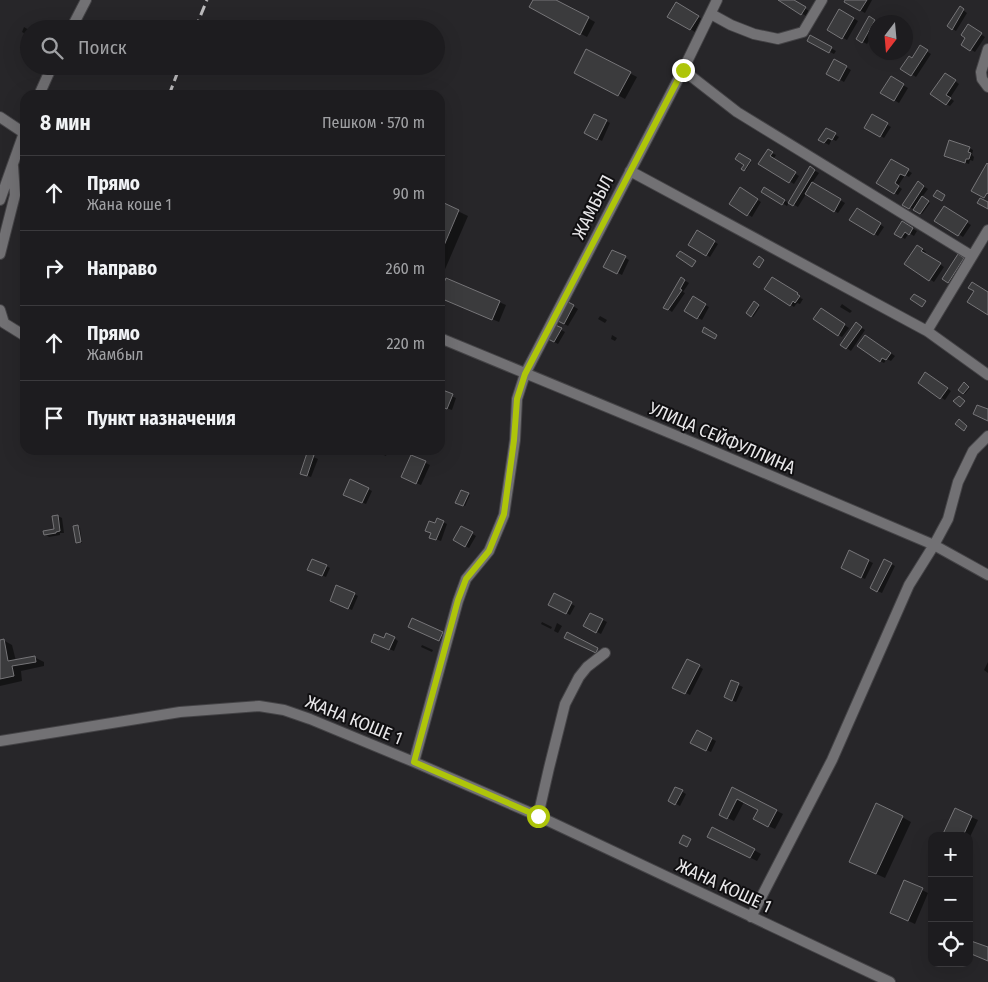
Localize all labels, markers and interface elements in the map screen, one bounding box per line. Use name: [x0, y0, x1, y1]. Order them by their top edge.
north arrow: [868, 15, 913, 60]
search box: [20, 20, 445, 75]
icon: search: [38, 34, 66, 62]
text: Поиск: [78, 36, 127, 59]
route end: [672, 59, 695, 82]
text: 8 мин: [40, 110, 91, 136]
text: Пешком · 570 m: [322, 113, 425, 132]
street label: ЖАМБЫЛ: [568, 171, 618, 243]
text: Прямо: [87, 172, 140, 195]
icon: ahead: [40, 179, 68, 207]
text: 90 m: [393, 184, 425, 203]
text: Жана коше 1: [87, 195, 172, 214]
icon: right: [40, 254, 68, 282]
text: Направо: [87, 257, 157, 280]
text: 260 m: [386, 259, 425, 278]
text: Прямо: [87, 322, 140, 345]
icon: ahead: [40, 329, 68, 357]
text: 220 m: [386, 334, 425, 353]
text: Жамбыл: [87, 345, 144, 364]
street label: УЛИЦА СЕЙФУЛЛИНА: [645, 397, 799, 479]
icon: arrive: [40, 404, 68, 432]
text: Пункт назначения: [87, 407, 236, 430]
street label: ЖАНА КОШЕ 1: [302, 691, 406, 749]
route start: [527, 805, 550, 828]
map controls: [928, 832, 973, 967]
button: +: [928, 832, 973, 877]
street label: ЖАНА КОШЕ 1: [673, 854, 775, 918]
button: −: [928, 877, 973, 922]
button: locate: [928, 922, 973, 967]

